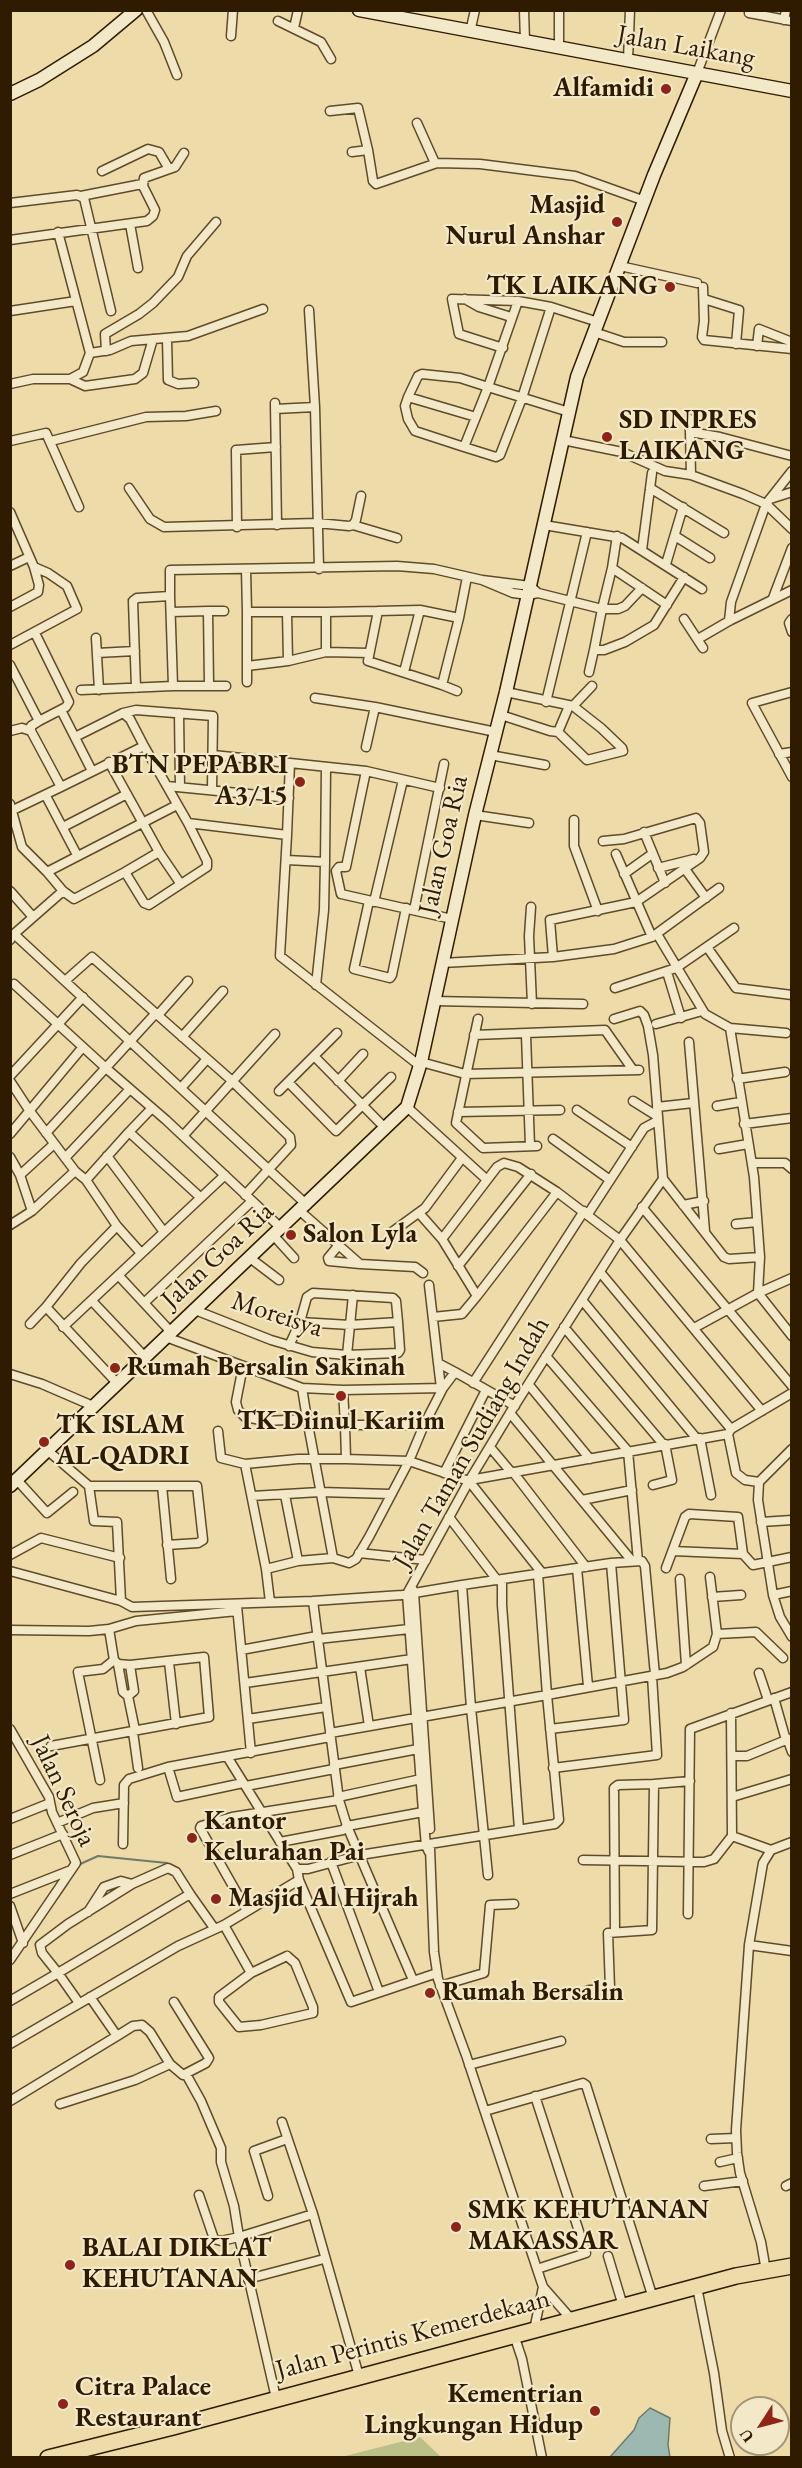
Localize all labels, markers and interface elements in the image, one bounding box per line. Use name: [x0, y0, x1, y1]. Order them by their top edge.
street label: Jalan Laikang: [615, 19, 757, 75]
place label: Alfamidi: [553, 73, 654, 105]
marker: Alfamidi: [659, 82, 673, 96]
place label: Masjid Nurul Anshar: [446, 190, 605, 253]
marker: Masjid Nurul Anshar: [610, 215, 624, 229]
place label: TK LAIKANG: [487, 271, 658, 303]
marker: TK LAIKANG: [663, 280, 677, 294]
place label: SD INPRES LAIKANG: [619, 405, 757, 468]
marker: SD INPRES LAIKANG: [600, 430, 614, 444]
place label: BTN PEPABRI A3/15: [112, 750, 288, 813]
street label: Jalan Goa Ria: [412, 772, 476, 918]
marker: BTN PEPABRI A3/15: [293, 775, 307, 789]
street label: Jalan Goa Ria: [155, 1196, 281, 1316]
place label: Salon Lyla: [303, 1219, 417, 1251]
marker: Salon Lyla: [284, 1228, 298, 1242]
street label: Moreisya: [227, 1285, 327, 1345]
street label: Jalan Taman Sudiang Indah: [387, 1311, 557, 1575]
place label: Rumah Bersalin Sakinah: [127, 1352, 405, 1384]
marker: Rumah Bersalin Sakinah: [108, 1361, 122, 1375]
marker: TK Diinul Kariim: [334, 1389, 348, 1403]
place label: TK Diinul Kariim: [237, 1406, 445, 1438]
place label: TK ISLAM AL-QADRI: [56, 1410, 189, 1473]
marker: TK ISLAM AL-QADRI: [37, 1435, 51, 1449]
street label: Jalan Seroja: [23, 1730, 103, 1852]
place label: Kantor Kelurahan Pai: [204, 1806, 365, 1869]
marker: Kantor Kelurahan Pai: [185, 1831, 199, 1845]
place label: Masjid Al Hijrah: [228, 1883, 419, 1915]
marker: Masjid Al Hijrah: [209, 1892, 223, 1906]
place label: Rumah Bersalin: [442, 1977, 624, 2009]
marker: Rumah Bersalin: [423, 1986, 437, 2000]
place label: SMK KEHUTANAN MAKASSAR: [468, 2195, 709, 2258]
marker: SMK KEHUTANAN MAKASSAR: [449, 2220, 463, 2234]
place label: BALAI DIKLAT KEHUTANAN: [82, 2233, 271, 2296]
marker: BALAI DIKLAT KEHUTANAN: [63, 2258, 77, 2272]
street label: Jalan Perintis Kemerdekaan: [273, 2283, 553, 2387]
place label: Citra Palace Restaurant: [75, 2372, 211, 2435]
place label: Kementrian Lingkungan Hidup: [364, 2379, 583, 2442]
north arrow: [730, 2396, 790, 2456]
marker: Citra Palace Restaurant: [56, 2397, 70, 2411]
marker: Kementrian Lingkungan Hidup: [588, 2404, 602, 2418]
text: U: [735, 2425, 759, 2447]

